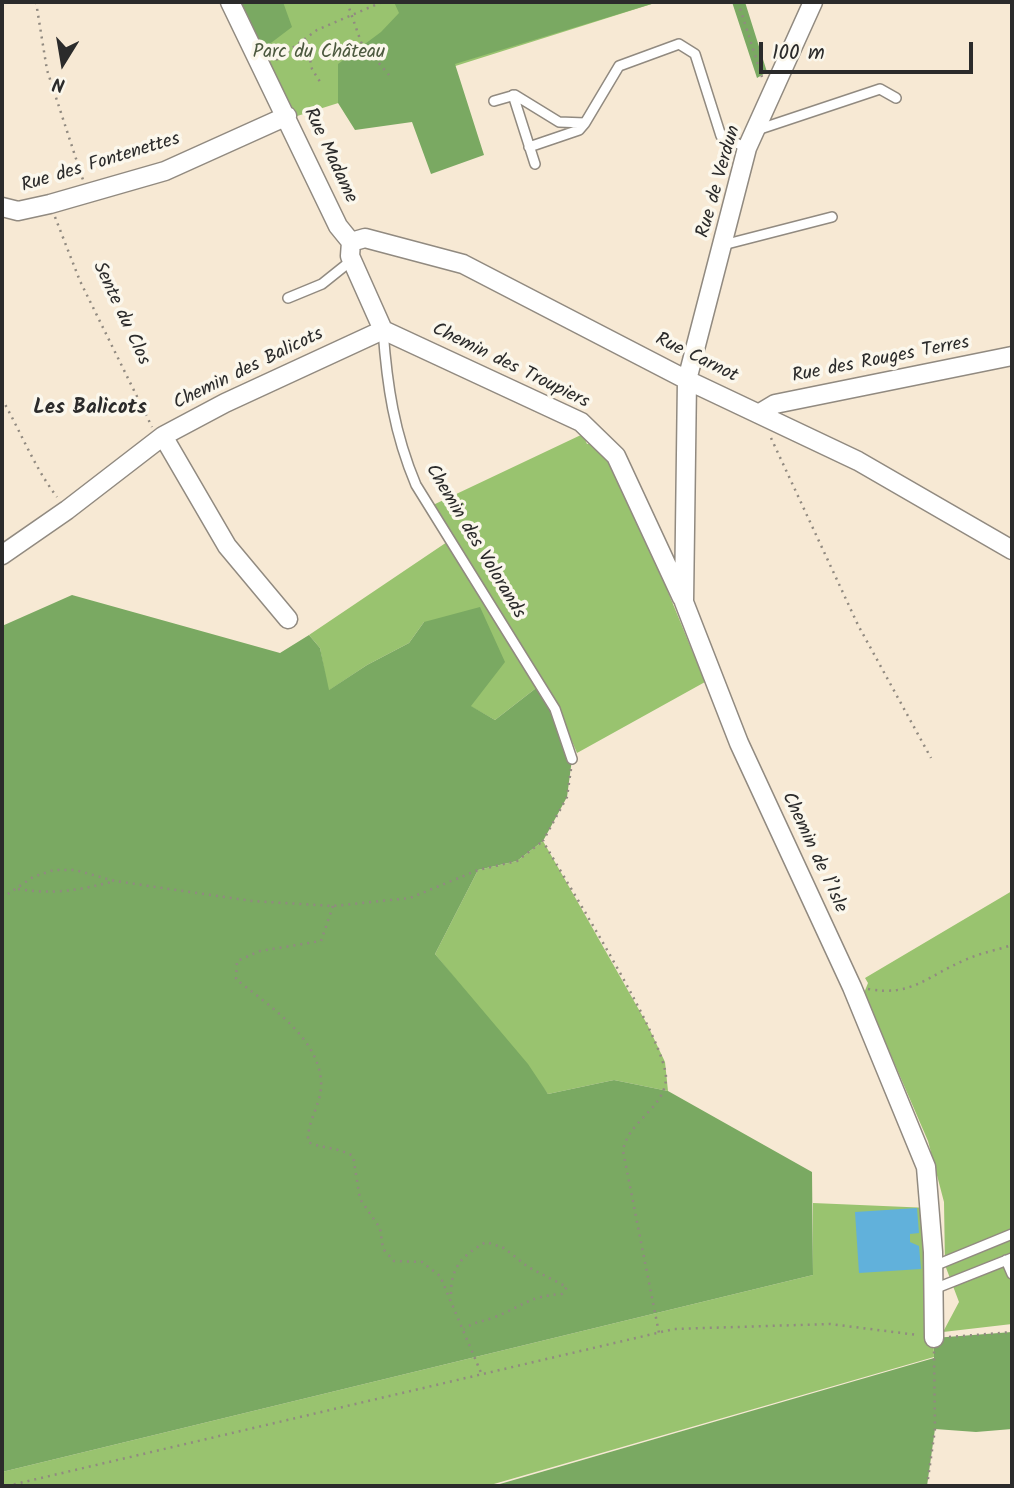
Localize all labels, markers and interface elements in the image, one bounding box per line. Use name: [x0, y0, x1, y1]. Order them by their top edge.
north arrow: [28, 28, 98, 98]
scale bar: [762, 28, 976, 72]
text: 100 m: [772, 37, 825, 70]
park label: Parc du Château: [253, 43, 385, 65]
text: N: [50, 68, 68, 99]
street label: Rue Madame: [297, 105, 361, 207]
street label: Rue de Verdun: [693, 123, 747, 241]
street label: Rue des Fontenettes: [19, 129, 183, 199]
street label: Sente du Clos: [86, 259, 154, 369]
street label: Chemin des Troupiers: [428, 319, 592, 415]
street label: Chemin des Balicots: [170, 324, 328, 416]
street label: Rue Carnot: [651, 329, 741, 389]
street label: Rue des Rouges Terres: [790, 333, 972, 389]
district label: Les Balicots: [33, 396, 147, 422]
street label: Chemin des Volorands: [419, 461, 529, 623]
street label: Chemin de l’Isle: [775, 789, 851, 917]

